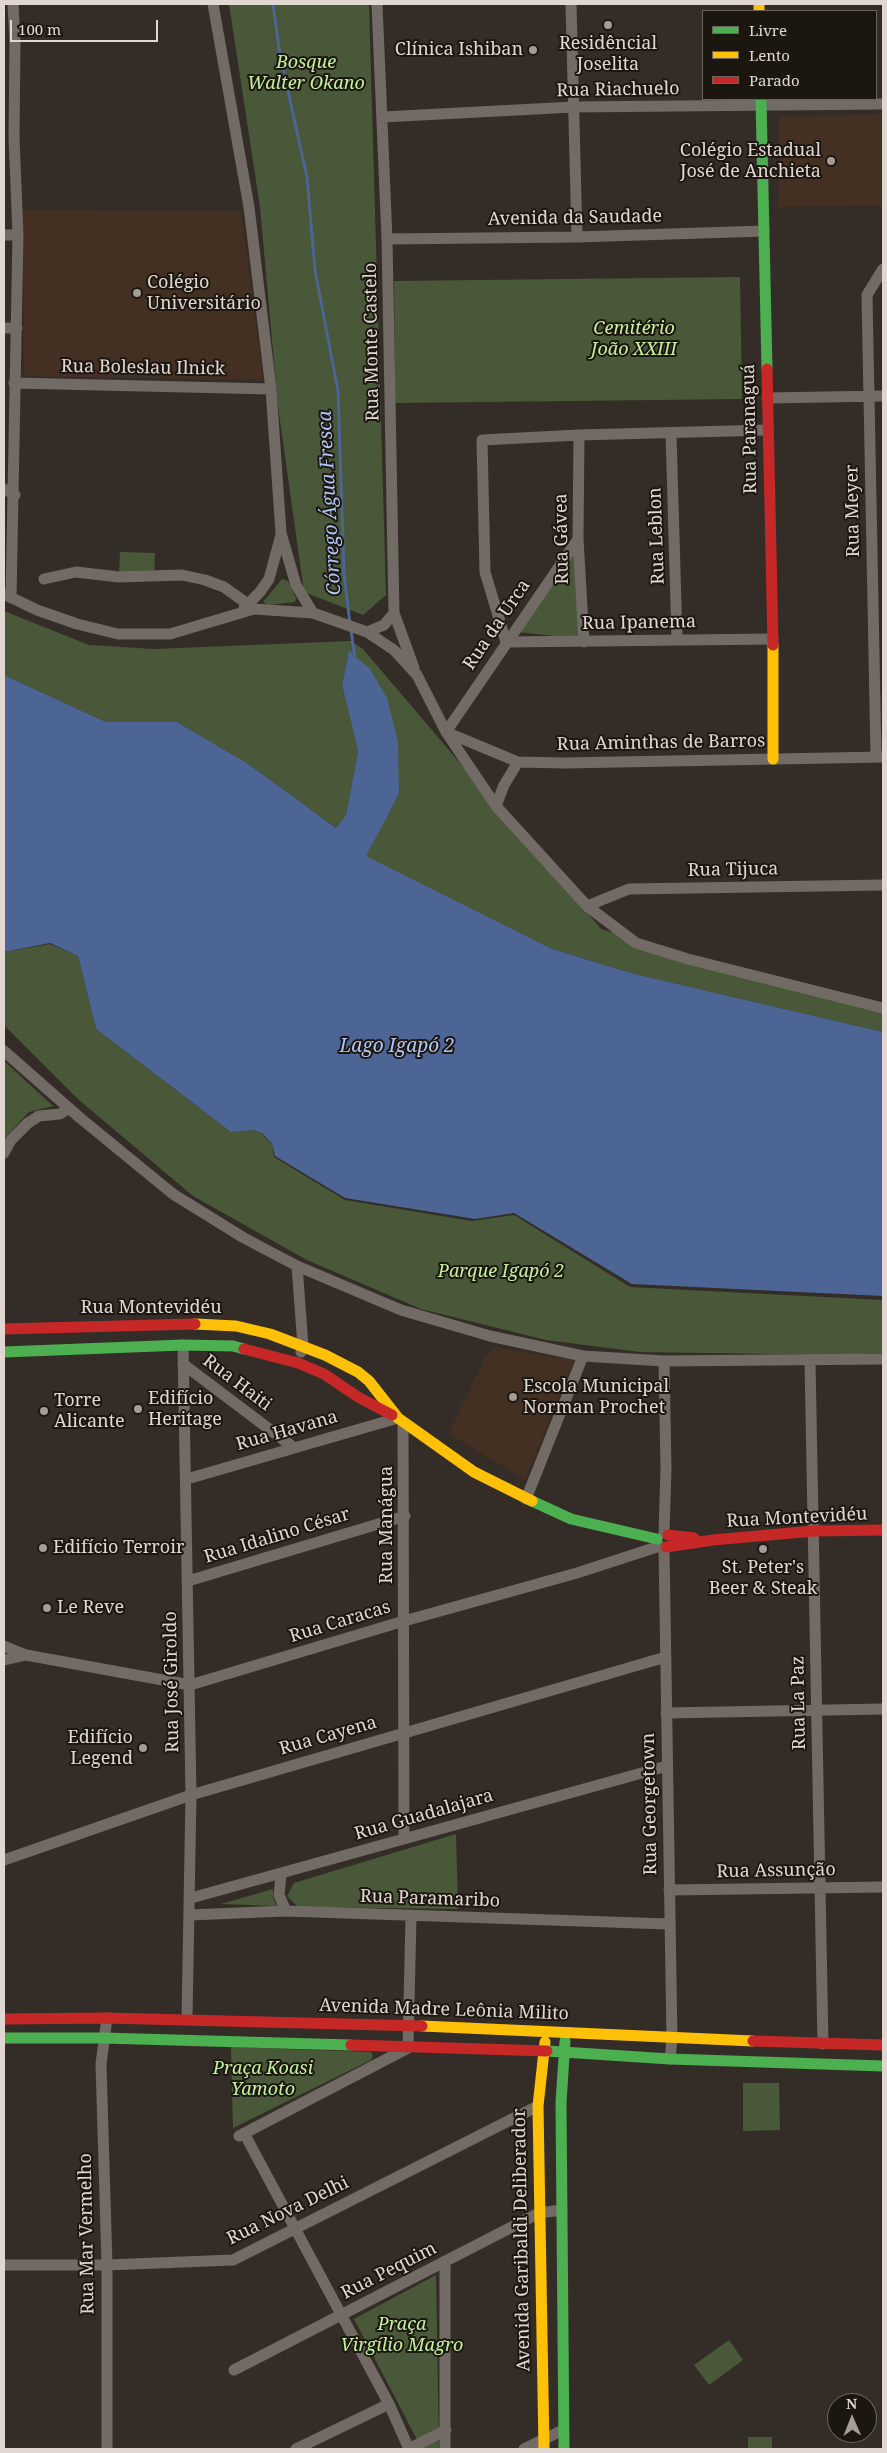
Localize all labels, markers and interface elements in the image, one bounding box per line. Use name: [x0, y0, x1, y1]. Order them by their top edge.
scale bar: [12, 10, 160, 42]
legend: [702, 10, 877, 100]
text: 100 m: [18, 19, 61, 39]
marker: Residêncial Joselita: [602, 19, 614, 31]
text: Livre: [749, 20, 787, 40]
place label: Residêncial Joselita: [559, 33, 657, 76]
place label: Clínica Ishiban: [395, 39, 523, 61]
marker: Clínica Ishiban: [527, 44, 539, 56]
text: Lento: [749, 45, 790, 65]
park label: Bosque Walter Okano: [247, 52, 365, 94]
text: Parado: [749, 70, 800, 90]
street label: Rua Riachuelo: [556, 78, 680, 102]
place label: Colégio Estadual José de Anchieta: [680, 140, 821, 182]
marker: Colégio Estadual José de Anchieta: [825, 155, 837, 167]
street label: Avenida da Saudade: [488, 206, 662, 230]
street label: Rua Monte Castelo: [360, 262, 384, 422]
place label: Colégio Universitário: [147, 272, 261, 314]
marker: Colégio Universitário: [131, 287, 143, 299]
park label: Cemitério João XXIII: [591, 318, 677, 360]
street label: Rua Boleslau Ilnick: [61, 356, 225, 380]
street label: Rua Paranaguá: [738, 364, 762, 494]
water label: Córrego Água Fresca: [314, 410, 346, 596]
street label: Rua Meyer: [841, 464, 865, 558]
street label: Rua Leblon: [645, 487, 669, 585]
street label: Rua Gávea: [550, 493, 574, 585]
street label: Rua da Urca: [459, 576, 535, 674]
street label: Rua Ipanema: [582, 611, 696, 635]
street label: Rua Aminthas de Barros: [557, 730, 765, 756]
street label: Rua Tijuca: [687, 858, 779, 882]
water label: Lago Igapó 2: [339, 1036, 455, 1058]
park label: Parque Igapó 2: [438, 1261, 564, 1283]
street label: Rua Montevidéu: [80, 1297, 222, 1319]
street label: Rua Haiti: [198, 1350, 276, 1416]
place label: Escola Municipal Norman Prochet: [523, 1376, 669, 1418]
place label: Edifício Heritage: [148, 1388, 222, 1430]
place label: Torre Alicante: [54, 1390, 125, 1432]
marker: Escola Municipal Norman Prochet: [507, 1391, 519, 1403]
marker: Edifício Heritage: [132, 1403, 144, 1415]
marker: Torre Alicante: [38, 1405, 50, 1417]
street label: Rua Havana: [234, 1406, 340, 1456]
street label: Rua Manágua: [376, 1466, 398, 1584]
street label: Rua Idalino César: [202, 1504, 352, 1568]
street label: Rua Montevidéu: [726, 1504, 868, 1532]
place label: Edifício Terroir: [53, 1537, 184, 1559]
marker: Edifício Terroir: [37, 1542, 49, 1554]
marker: St. Peter's Beer & Steak: [757, 1543, 769, 1555]
place label: St. Peter's Beer & Steak: [709, 1557, 817, 1600]
street label: Rua Caracas: [287, 1596, 393, 1648]
place label: Le Reve: [57, 1597, 124, 1619]
marker: Le Reve: [41, 1602, 53, 1614]
street label: Rua José Giroldo: [160, 1611, 184, 1753]
street label: Rua La Paz: [787, 1656, 811, 1750]
street label: Rua Cayena: [277, 1712, 379, 1760]
place label: Edifício Legend: [68, 1727, 133, 1770]
street label: Rua Georgetown: [638, 1733, 662, 1875]
marker: Edifício Legend: [137, 1742, 149, 1754]
street label: Rua Guadalajara: [352, 1785, 496, 1845]
street label: Rua Assunção: [716, 1859, 836, 1883]
street label: Rua Paramaribo: [360, 1886, 500, 1912]
street label: Avenida Madre Leônia Milito: [319, 1995, 569, 2025]
park label: Praça Koasi Yamoto: [213, 2058, 313, 2100]
street label: Avenida Garibaldi Deliberador: [509, 2108, 535, 2372]
street label: Rua Mar Vermelho: [75, 2153, 99, 2315]
street label: Rua Nova Delhi: [224, 2172, 352, 2250]
street label: Rua Pequim: [338, 2238, 440, 2304]
park label: Praça Virgílio Magro: [341, 2314, 463, 2356]
north arrow: [827, 2393, 877, 2443]
text: N: [846, 2394, 857, 2413]

